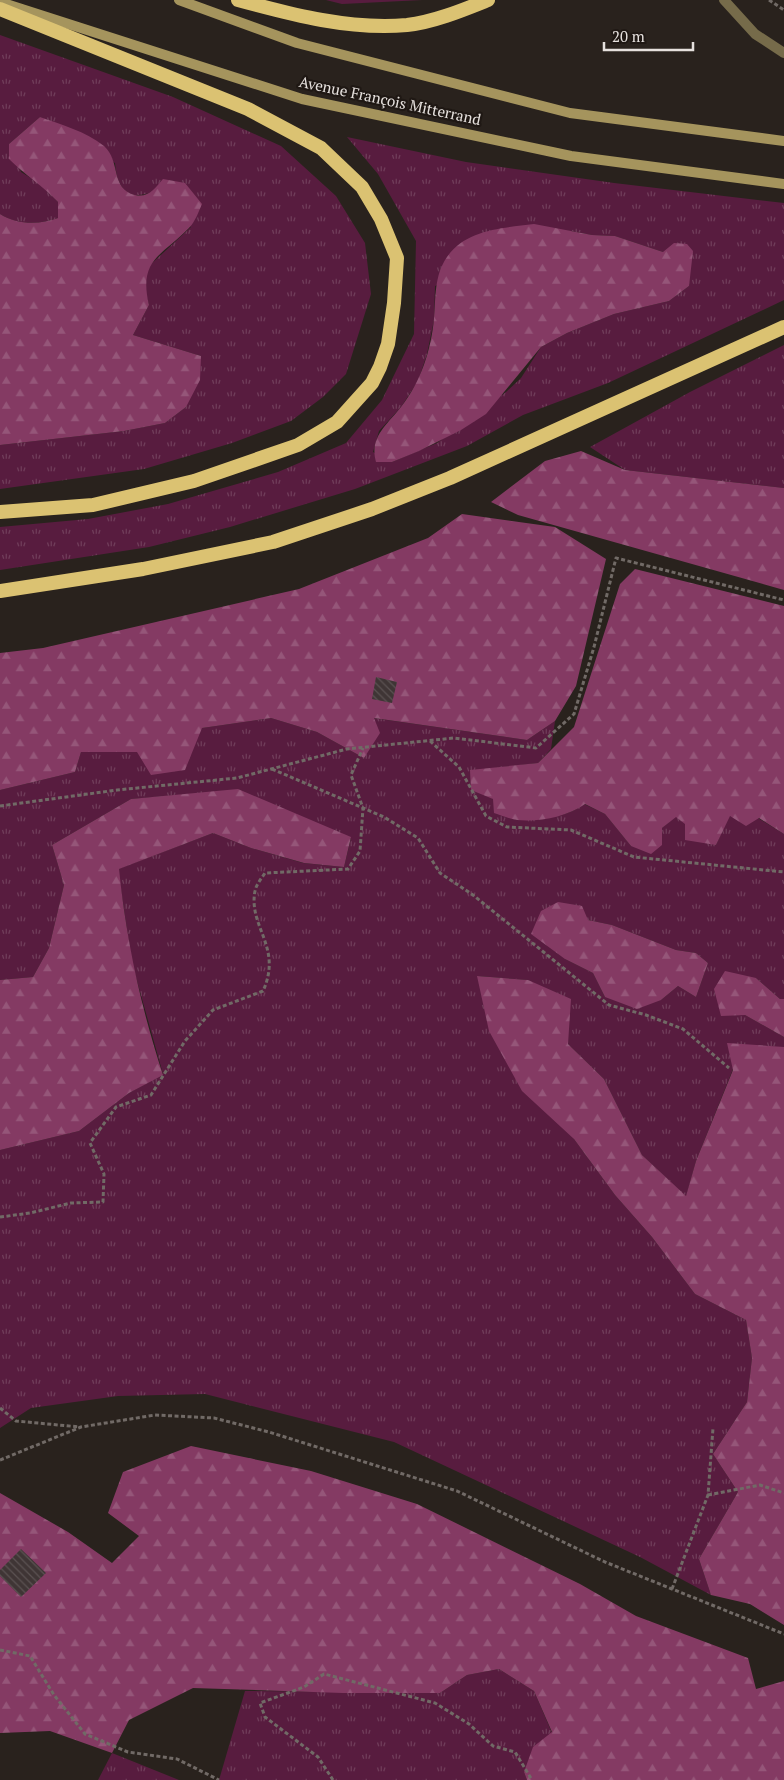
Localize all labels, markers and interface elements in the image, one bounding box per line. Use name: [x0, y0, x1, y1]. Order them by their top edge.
scale bar: [604, 20, 693, 52]
text: 20 m: [612, 26, 645, 46]
street label: Avenue François Mitterrand: [297, 71, 483, 129]

